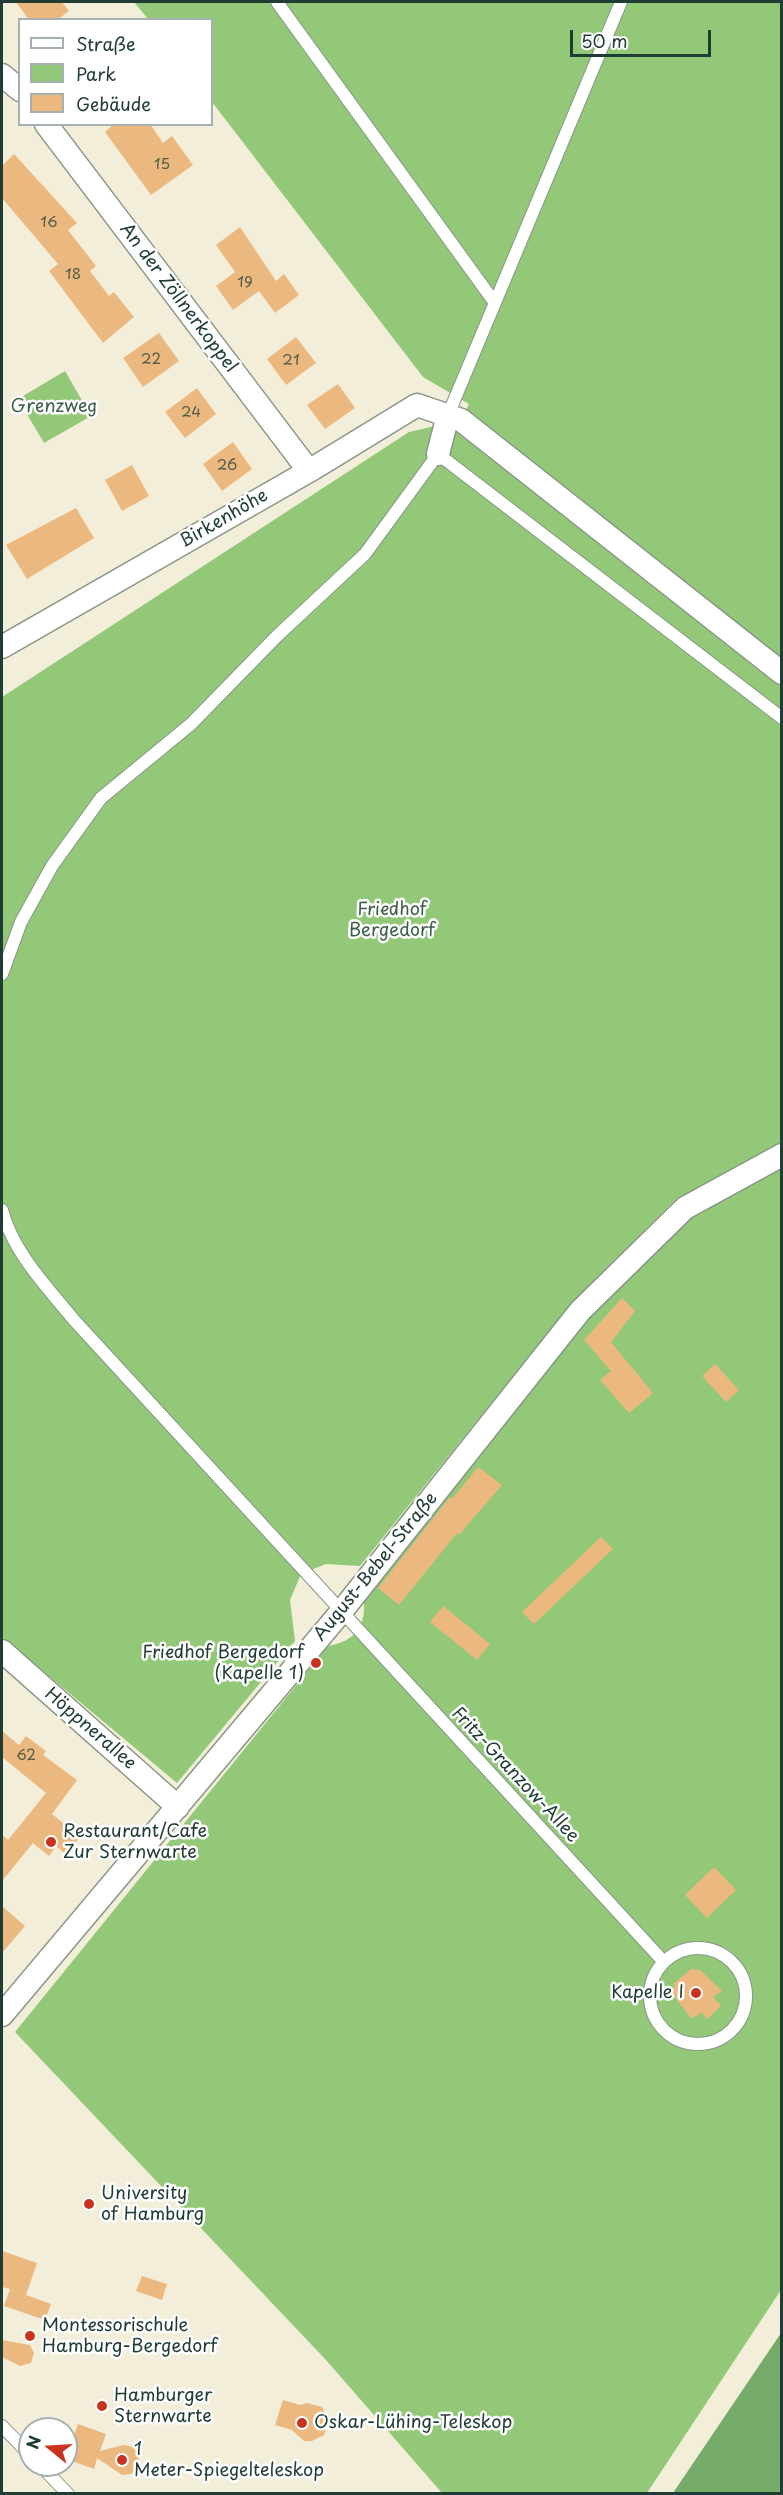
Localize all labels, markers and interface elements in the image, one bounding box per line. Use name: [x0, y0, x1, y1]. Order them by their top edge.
legend: [18, 18, 213, 126]
scale bar: [573, 18, 714, 56]
text: 50 m: [581, 27, 628, 54]
text: Straße: [76, 30, 136, 57]
text: Park: [76, 60, 116, 87]
text: Gebäude: [76, 90, 151, 117]
house number: 15: [154, 156, 170, 174]
house number: 16: [40, 214, 58, 232]
street label: An der Zöllnerkoppel: [115, 219, 241, 377]
house number: 18: [65, 266, 81, 284]
house number: 19: [237, 274, 253, 292]
house number: 22: [141, 351, 161, 369]
house number: 21: [282, 352, 300, 370]
park label: Grenzweg: [11, 396, 97, 418]
house number: 24: [181, 404, 201, 422]
house number: 26: [217, 457, 237, 475]
street label: Birkenhöhe: [176, 485, 272, 553]
park label: Friedhof Bergedorf: [349, 899, 435, 942]
street label: August-Bebel-Straße: [309, 1488, 443, 1646]
place label: Friedhof Bergedorf (Kapelle 1): [142, 1642, 304, 1684]
marker: Friedhof Bergedorf (Kapelle 1): [309, 1656, 323, 1670]
street label: Höppnerallee: [40, 1684, 140, 1774]
street label: Fritz-Granzow-Allee: [447, 1703, 583, 1847]
house number: 62: [16, 1747, 36, 1765]
place label: Restaurant/Cafe Zur Sternwarte: [63, 1821, 207, 1864]
marker: Restaurant/Cafe Zur Sternwarte: [44, 1835, 58, 1849]
place label: Kapelle I: [611, 1982, 684, 2004]
marker: Kapelle I: [689, 1986, 703, 2000]
place label: University of Hamburg: [101, 2183, 204, 2226]
marker: University of Hamburg: [82, 2197, 96, 2211]
place label: Montessorischule Hamburg-Bergedorf: [42, 2315, 218, 2358]
marker: Montessorischule Hamburg-Bergedorf: [23, 2329, 37, 2343]
place label: Hamburger Sternwarte: [114, 2385, 212, 2428]
marker: Hamburger Sternwarte: [95, 2399, 109, 2413]
place label: Oskar-Lühing-Teleskop: [314, 2412, 512, 2434]
marker: Oskar-Lühing-Teleskop: [295, 2416, 309, 2430]
north arrow: [18, 2417, 78, 2477]
text: N: [19, 2432, 46, 2452]
place label: 1 Meter-Spiegelteleskop: [134, 2439, 324, 2482]
marker: 1 Meter-Spiegelteleskop: [115, 2453, 129, 2467]

